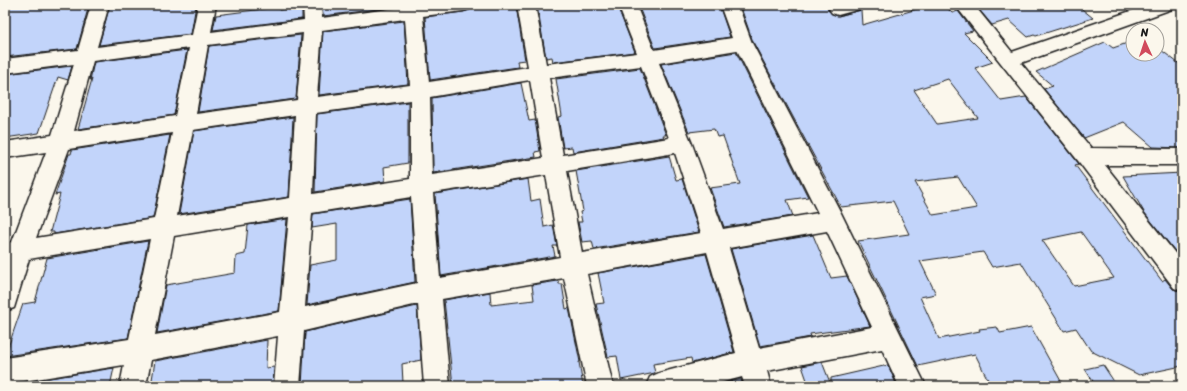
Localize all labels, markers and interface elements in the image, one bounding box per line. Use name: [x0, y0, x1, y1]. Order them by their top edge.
north arrow: [1125, 22, 1165, 62]
text: N: [1139, 23, 1149, 42]

